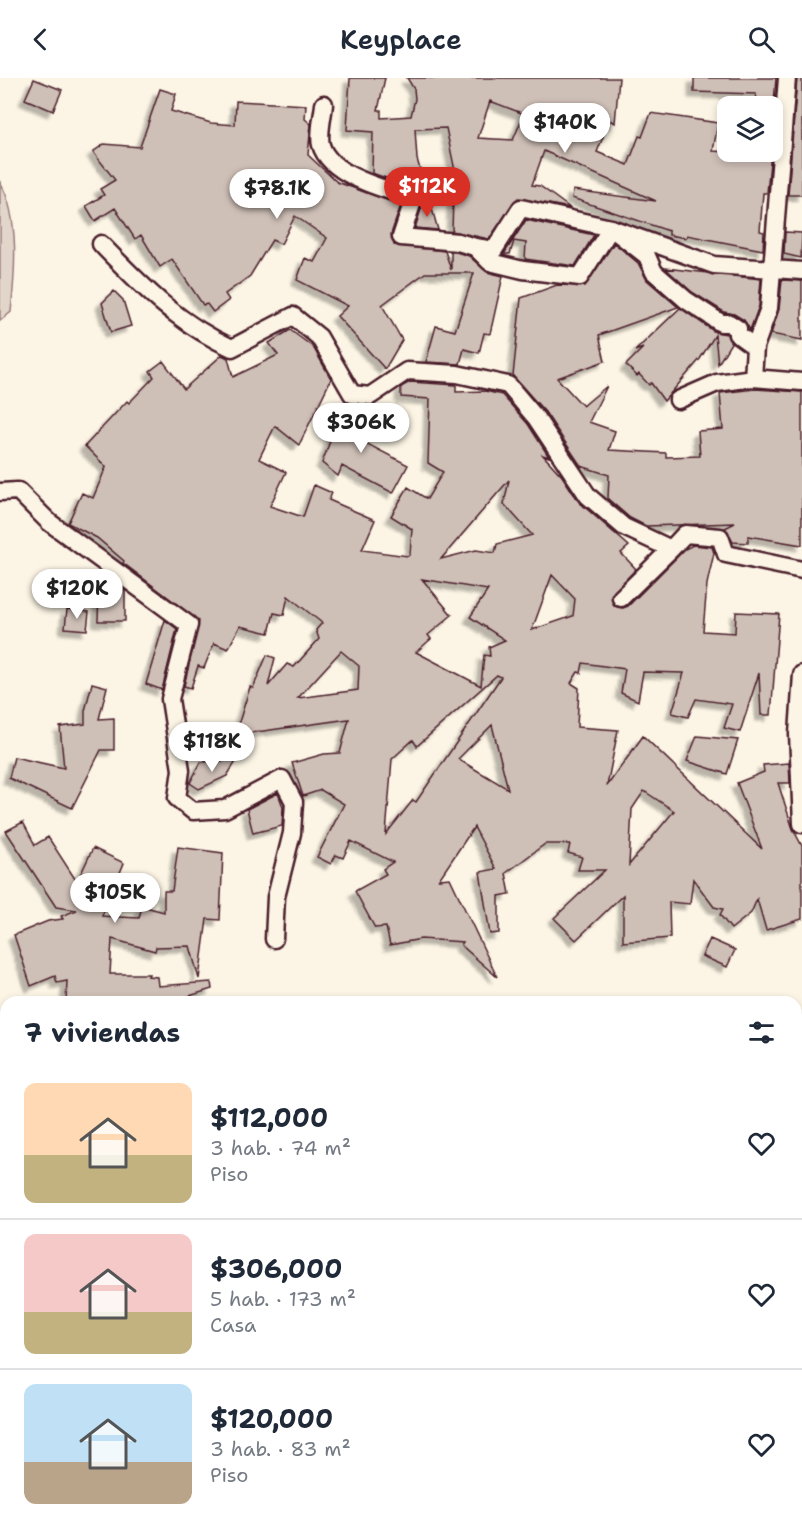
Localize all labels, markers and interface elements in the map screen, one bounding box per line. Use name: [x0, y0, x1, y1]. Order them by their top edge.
text: Keyplace: [340, 21, 462, 58]
icon: back: [24, 23, 57, 56]
icon: search: [745, 23, 778, 56]
map controls: [717, 96, 783, 162]
button: layers: [717, 96, 783, 162]
pin: $140K: [523, 103, 607, 154]
text: $140K: [533, 109, 597, 135]
pin: $112K: [385, 167, 469, 218]
pin: $78.1K: [228, 169, 326, 220]
text: $112K: [398, 173, 456, 199]
text: $78.1K: [243, 175, 311, 201]
pin: $306K: [319, 403, 403, 454]
text: $306K: [326, 409, 396, 435]
pin: $120K: [35, 569, 119, 620]
text: $120K: [46, 575, 108, 601]
pin: $118K: [170, 722, 254, 773]
text: $118K: [183, 728, 241, 754]
pin: $105K: [73, 873, 157, 924]
text: $105K: [84, 879, 146, 905]
text: 7 viviendas: [24, 1015, 180, 1050]
icon: filters: [745, 1016, 778, 1049]
text: $112,000: [210, 1100, 328, 1135]
icon: home: [72, 1107, 144, 1179]
icon: heart: [745, 1127, 778, 1160]
text: 3 hab. · 74 m²: [210, 1135, 351, 1161]
text: Piso: [210, 1161, 248, 1187]
text: $306,000: [210, 1251, 342, 1286]
icon: home: [72, 1258, 144, 1330]
icon: heart: [745, 1278, 778, 1311]
text: 5 hab. · 173 m²: [210, 1286, 356, 1312]
text: Casa: [210, 1312, 256, 1338]
text: $120,000: [210, 1401, 333, 1436]
icon: home: [72, 1408, 144, 1480]
icon: heart: [745, 1428, 778, 1461]
text: 3 hab. · 83 m²: [210, 1436, 351, 1462]
text: Piso: [210, 1462, 248, 1488]

